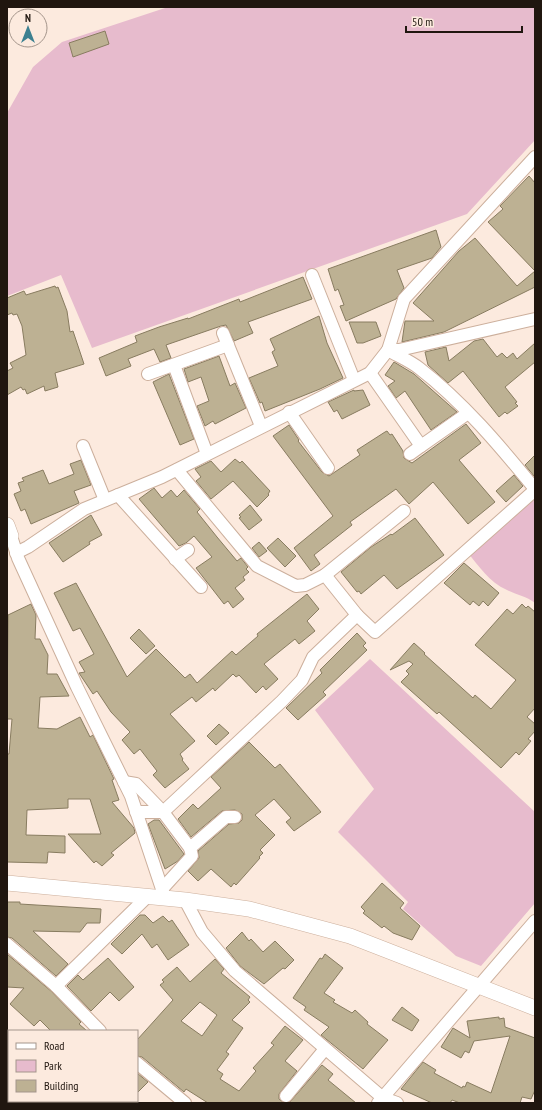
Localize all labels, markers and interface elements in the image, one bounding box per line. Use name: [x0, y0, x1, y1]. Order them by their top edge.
north arrow: [8, 8, 48, 48]
scale bar: [406, 8, 522, 34]
text: N: [25, 11, 31, 25]
text: 50 m: [412, 14, 433, 29]
legend: [8, 1030, 138, 1102]
text: Road: [44, 1038, 64, 1053]
text: Park: [44, 1058, 62, 1073]
text: Building: [44, 1078, 79, 1093]

